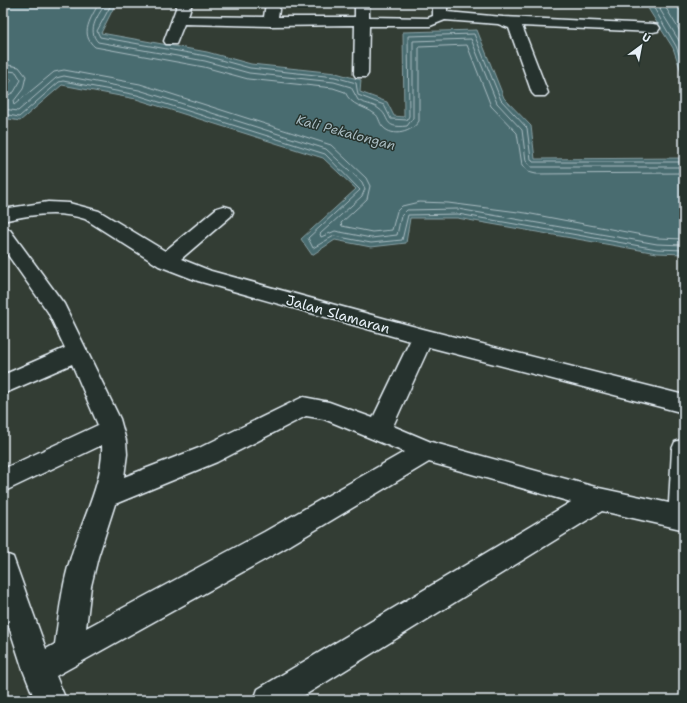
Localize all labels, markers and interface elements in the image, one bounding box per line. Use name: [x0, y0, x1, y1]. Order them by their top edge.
north arrow: [621, 26, 661, 66]
text: U: [639, 30, 653, 46]
water label: Kali Pekalongan: [294, 111, 397, 154]
street label: Jalan Slamaran: [284, 291, 392, 338]

